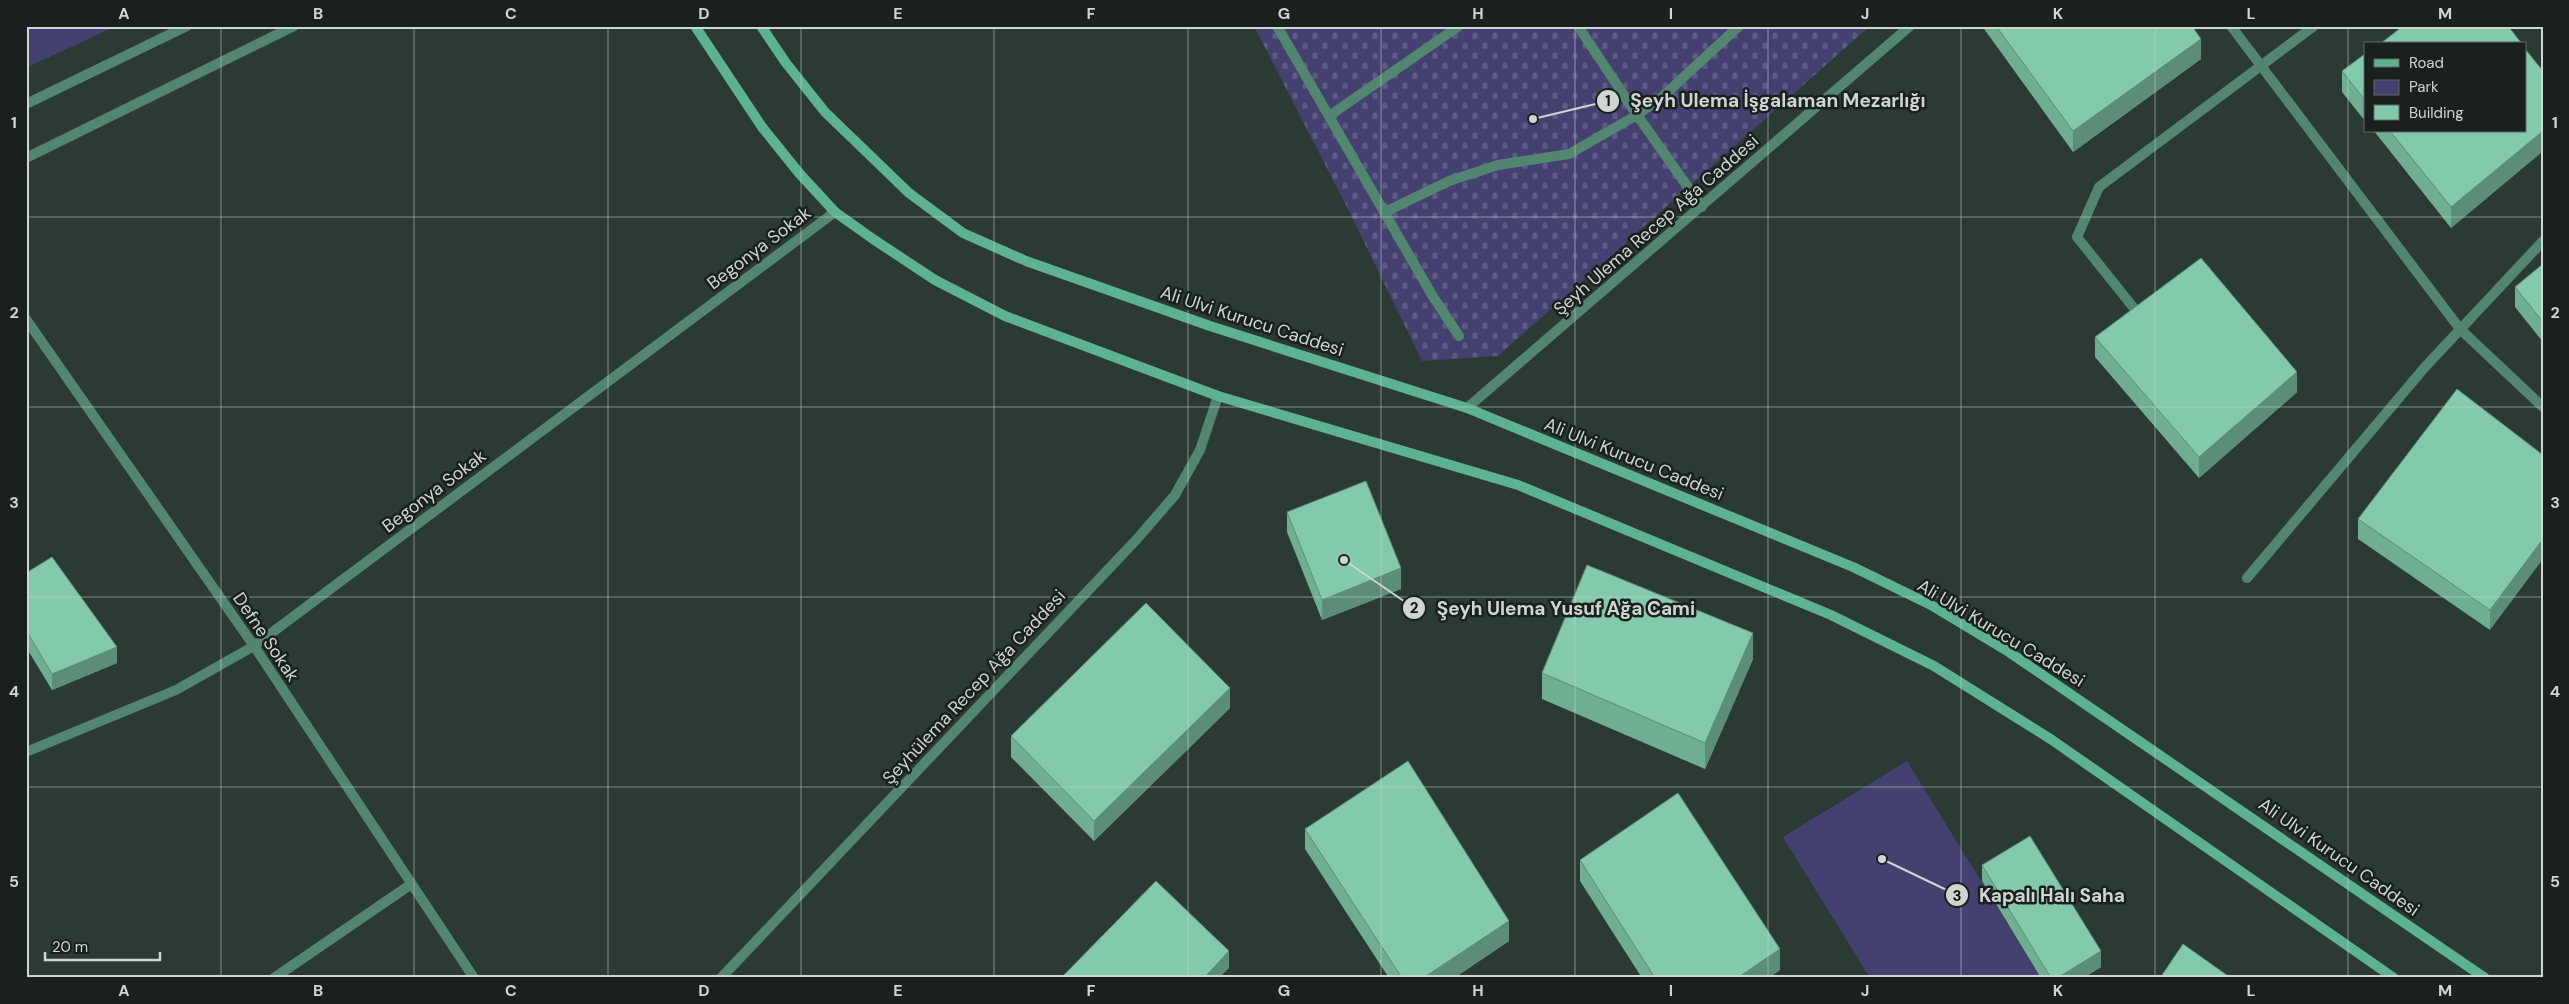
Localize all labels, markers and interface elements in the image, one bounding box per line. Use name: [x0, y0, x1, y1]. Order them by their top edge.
text: A: [118, 3, 130, 24]
text: B: [313, 3, 323, 24]
text: C: [505, 3, 517, 24]
text: D: [698, 3, 710, 24]
text: E: [893, 3, 903, 24]
text: F: [1087, 3, 1096, 24]
text: G: [1278, 3, 1290, 24]
text: H: [1472, 3, 1484, 24]
text: I: [1669, 3, 1673, 24]
text: J: [1861, 3, 1869, 24]
text: K: [2053, 3, 2064, 24]
text: L: [2247, 3, 2256, 24]
text: M: [2438, 3, 2452, 24]
legend: [2364, 42, 2526, 132]
text: Road: [2409, 53, 2444, 73]
text: Park: [2409, 77, 2439, 97]
callout: Şeyh Ulema İşgalaman Mezarlığı: [1595, 84, 1936, 118]
text: Şeyh Ulema İşgalaman Mezarlığı: [1630, 88, 1926, 113]
text: 1: [1605, 91, 1611, 111]
text: Building: [2409, 103, 2464, 123]
text: 1: [11, 112, 17, 133]
text: 1: [2552, 112, 2558, 133]
street label: Şeyh Ulema Recep Ağa Caddesi: [1548, 129, 1764, 321]
street label: Begonya Sokak: [702, 201, 816, 295]
street label: Ali Ulvi Kurucu Caddesi: [1157, 280, 1347, 362]
text: 2: [9, 302, 19, 323]
text: 2: [2550, 302, 2560, 323]
street label: Ali Ulvi Kurucu Caddesi: [1541, 412, 1727, 506]
street label: Begonya Sokak: [377, 444, 491, 538]
text: 3: [9, 492, 19, 513]
text: 3: [2550, 492, 2560, 513]
street label: Ali Ulvi Kurucu Caddesi: [1913, 573, 2089, 693]
street label: Şeyhülema Recep Ağa Caddesi: [877, 584, 1071, 790]
street label: Defne Sokak: [227, 588, 305, 686]
callout: Şeyh Ulema Yusuf Ağa Cami: [1402, 591, 1705, 625]
text: Şeyh Ulema Yusuf Ağa Cami: [1437, 596, 1695, 621]
text: 2: [1410, 598, 1419, 618]
text: 4: [9, 681, 19, 702]
text: 4: [2550, 681, 2560, 702]
street label: Ali Ulvi Kurucu Caddesi: [2254, 792, 2424, 922]
text: 5: [9, 871, 19, 892]
text: 5: [2550, 871, 2560, 892]
callout: Kapalı Halı Saha: [1944, 878, 2135, 912]
text: Kapalı Halı Saha: [1979, 883, 2125, 908]
text: 3: [1952, 886, 1962, 906]
scale bar: [45, 929, 160, 961]
text: 20 m: [52, 937, 88, 957]
text: A: [118, 980, 130, 1001]
text: B: [313, 980, 323, 1001]
text: C: [505, 980, 517, 1001]
text: D: [698, 980, 710, 1001]
text: E: [893, 980, 903, 1001]
text: F: [1087, 980, 1096, 1001]
text: G: [1278, 980, 1290, 1001]
text: H: [1472, 980, 1484, 1001]
text: I: [1669, 980, 1673, 1001]
text: J: [1861, 980, 1869, 1001]
text: K: [2053, 980, 2064, 1001]
text: L: [2247, 980, 2256, 1001]
text: M: [2438, 980, 2452, 1001]

